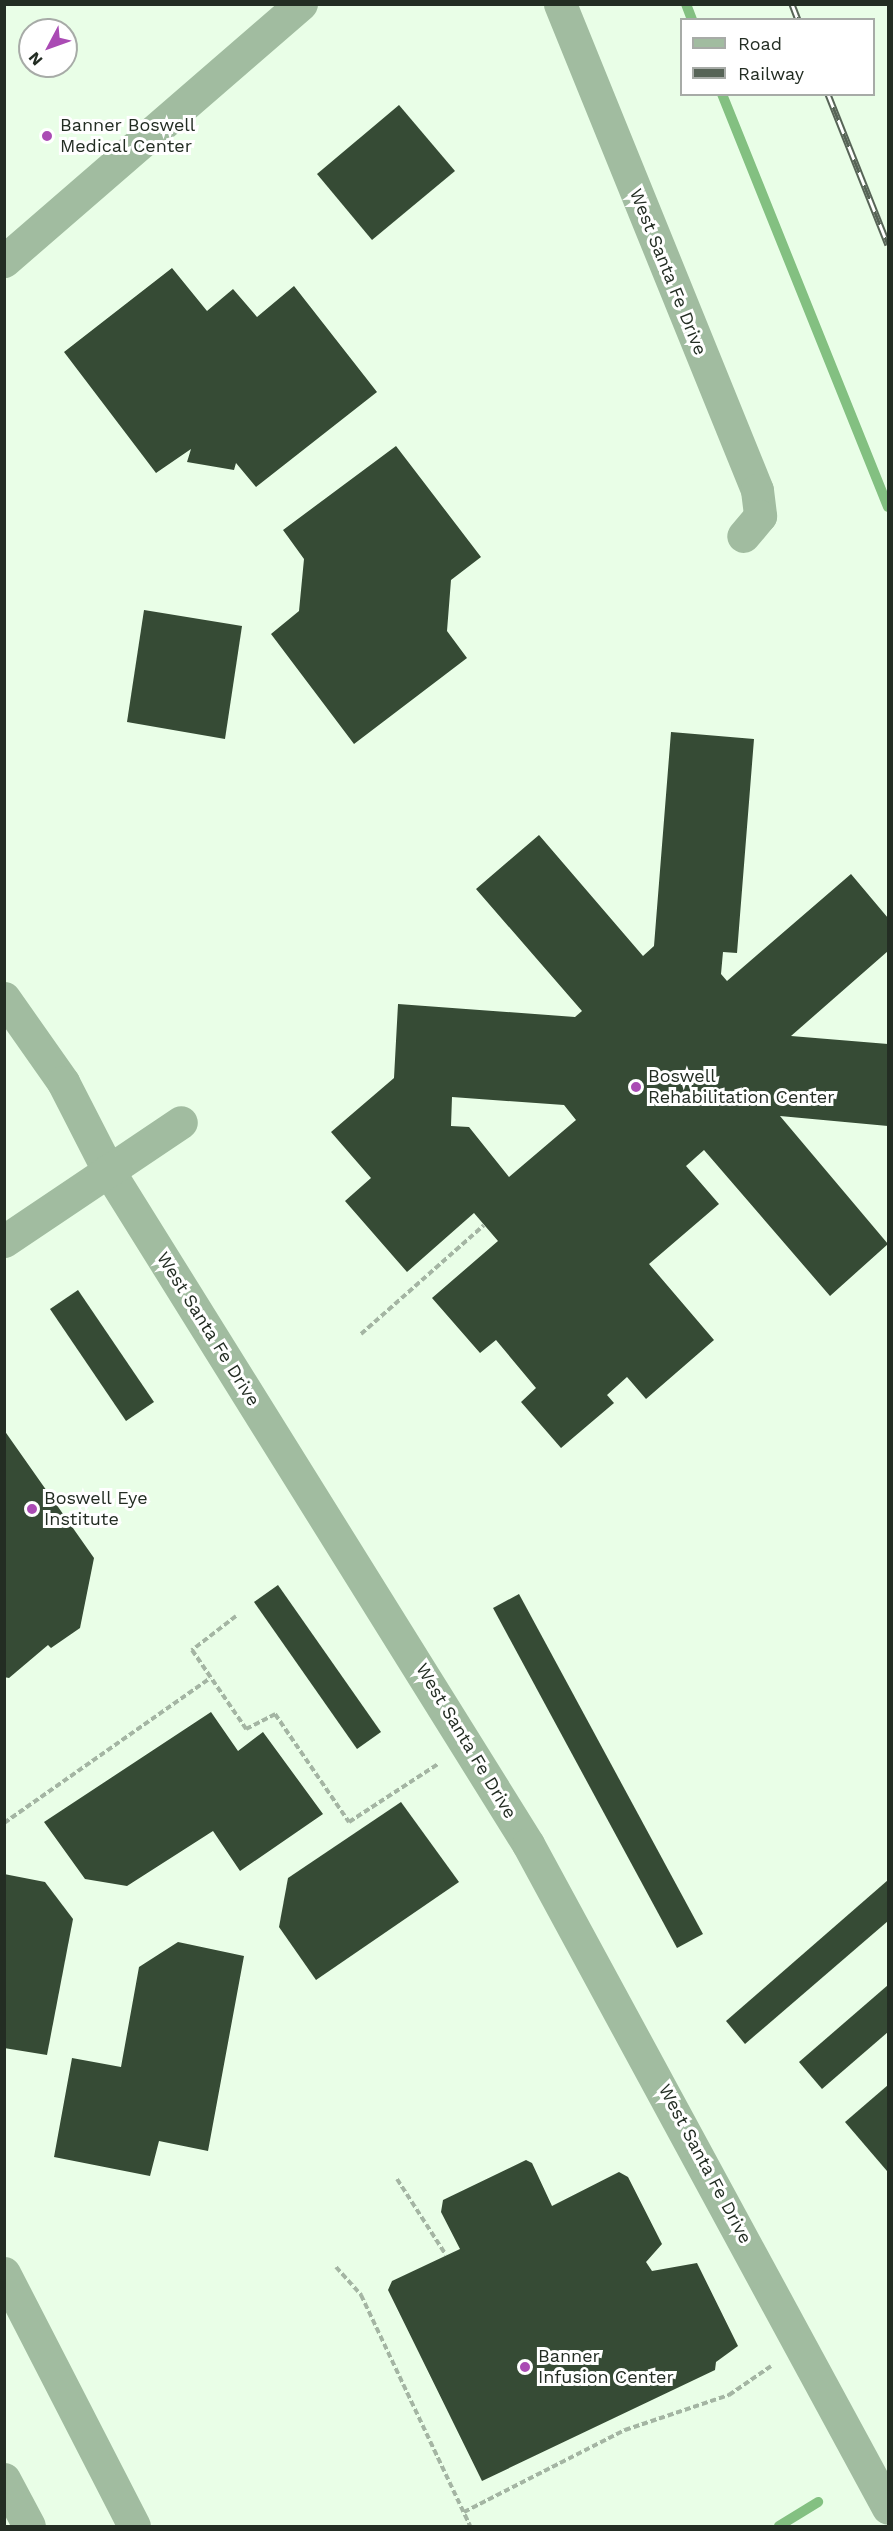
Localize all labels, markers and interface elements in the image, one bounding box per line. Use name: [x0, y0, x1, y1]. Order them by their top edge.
north arrow: [18, 18, 78, 78]
legend: [680, 18, 875, 96]
text: Road: [738, 33, 782, 54]
text: N: [24, 48, 47, 70]
text: Railway: [738, 63, 804, 84]
place label: Banner Boswell Medical Center: [60, 115, 196, 158]
marker: Banner Boswell Medical Center: [38, 127, 56, 145]
street label: West Santa Fe Drive: [625, 185, 711, 359]
place label: Boswell Rehabilitation Center: [648, 1066, 835, 1108]
marker: Boswell Rehabilitation Center: [629, 1080, 643, 1094]
street label: West Santa Fe Drive: [152, 1248, 264, 1410]
place label: Boswell Eye Institute: [44, 1488, 148, 1530]
marker: Boswell Eye Institute: [25, 1502, 39, 1516]
street label: West Santa Fe Drive: [411, 1659, 521, 1823]
street label: West Santa Fe Drive: [654, 2080, 756, 2248]
place label: Banner Infusion Center: [538, 2346, 674, 2388]
marker: Banner Infusion Center: [516, 2358, 534, 2376]

